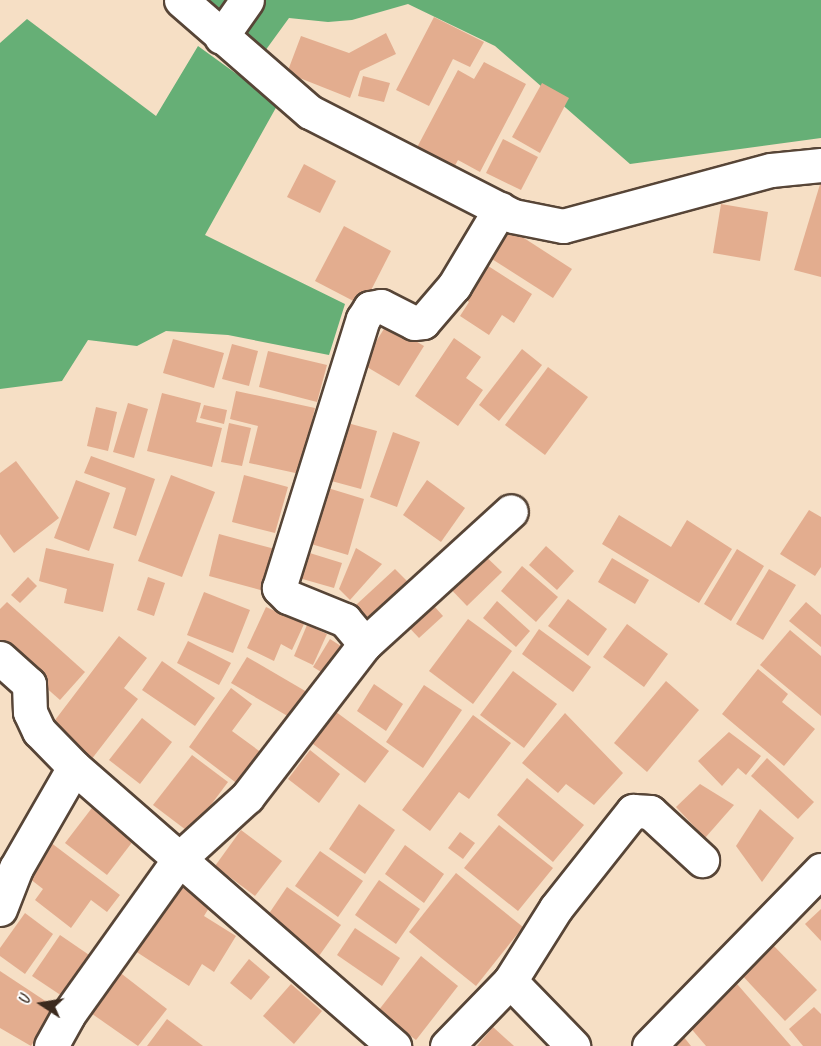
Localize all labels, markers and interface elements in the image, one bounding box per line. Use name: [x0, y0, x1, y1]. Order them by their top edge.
north arrow: [12, 974, 72, 1034]
text: U: [14, 994, 35, 1006]

